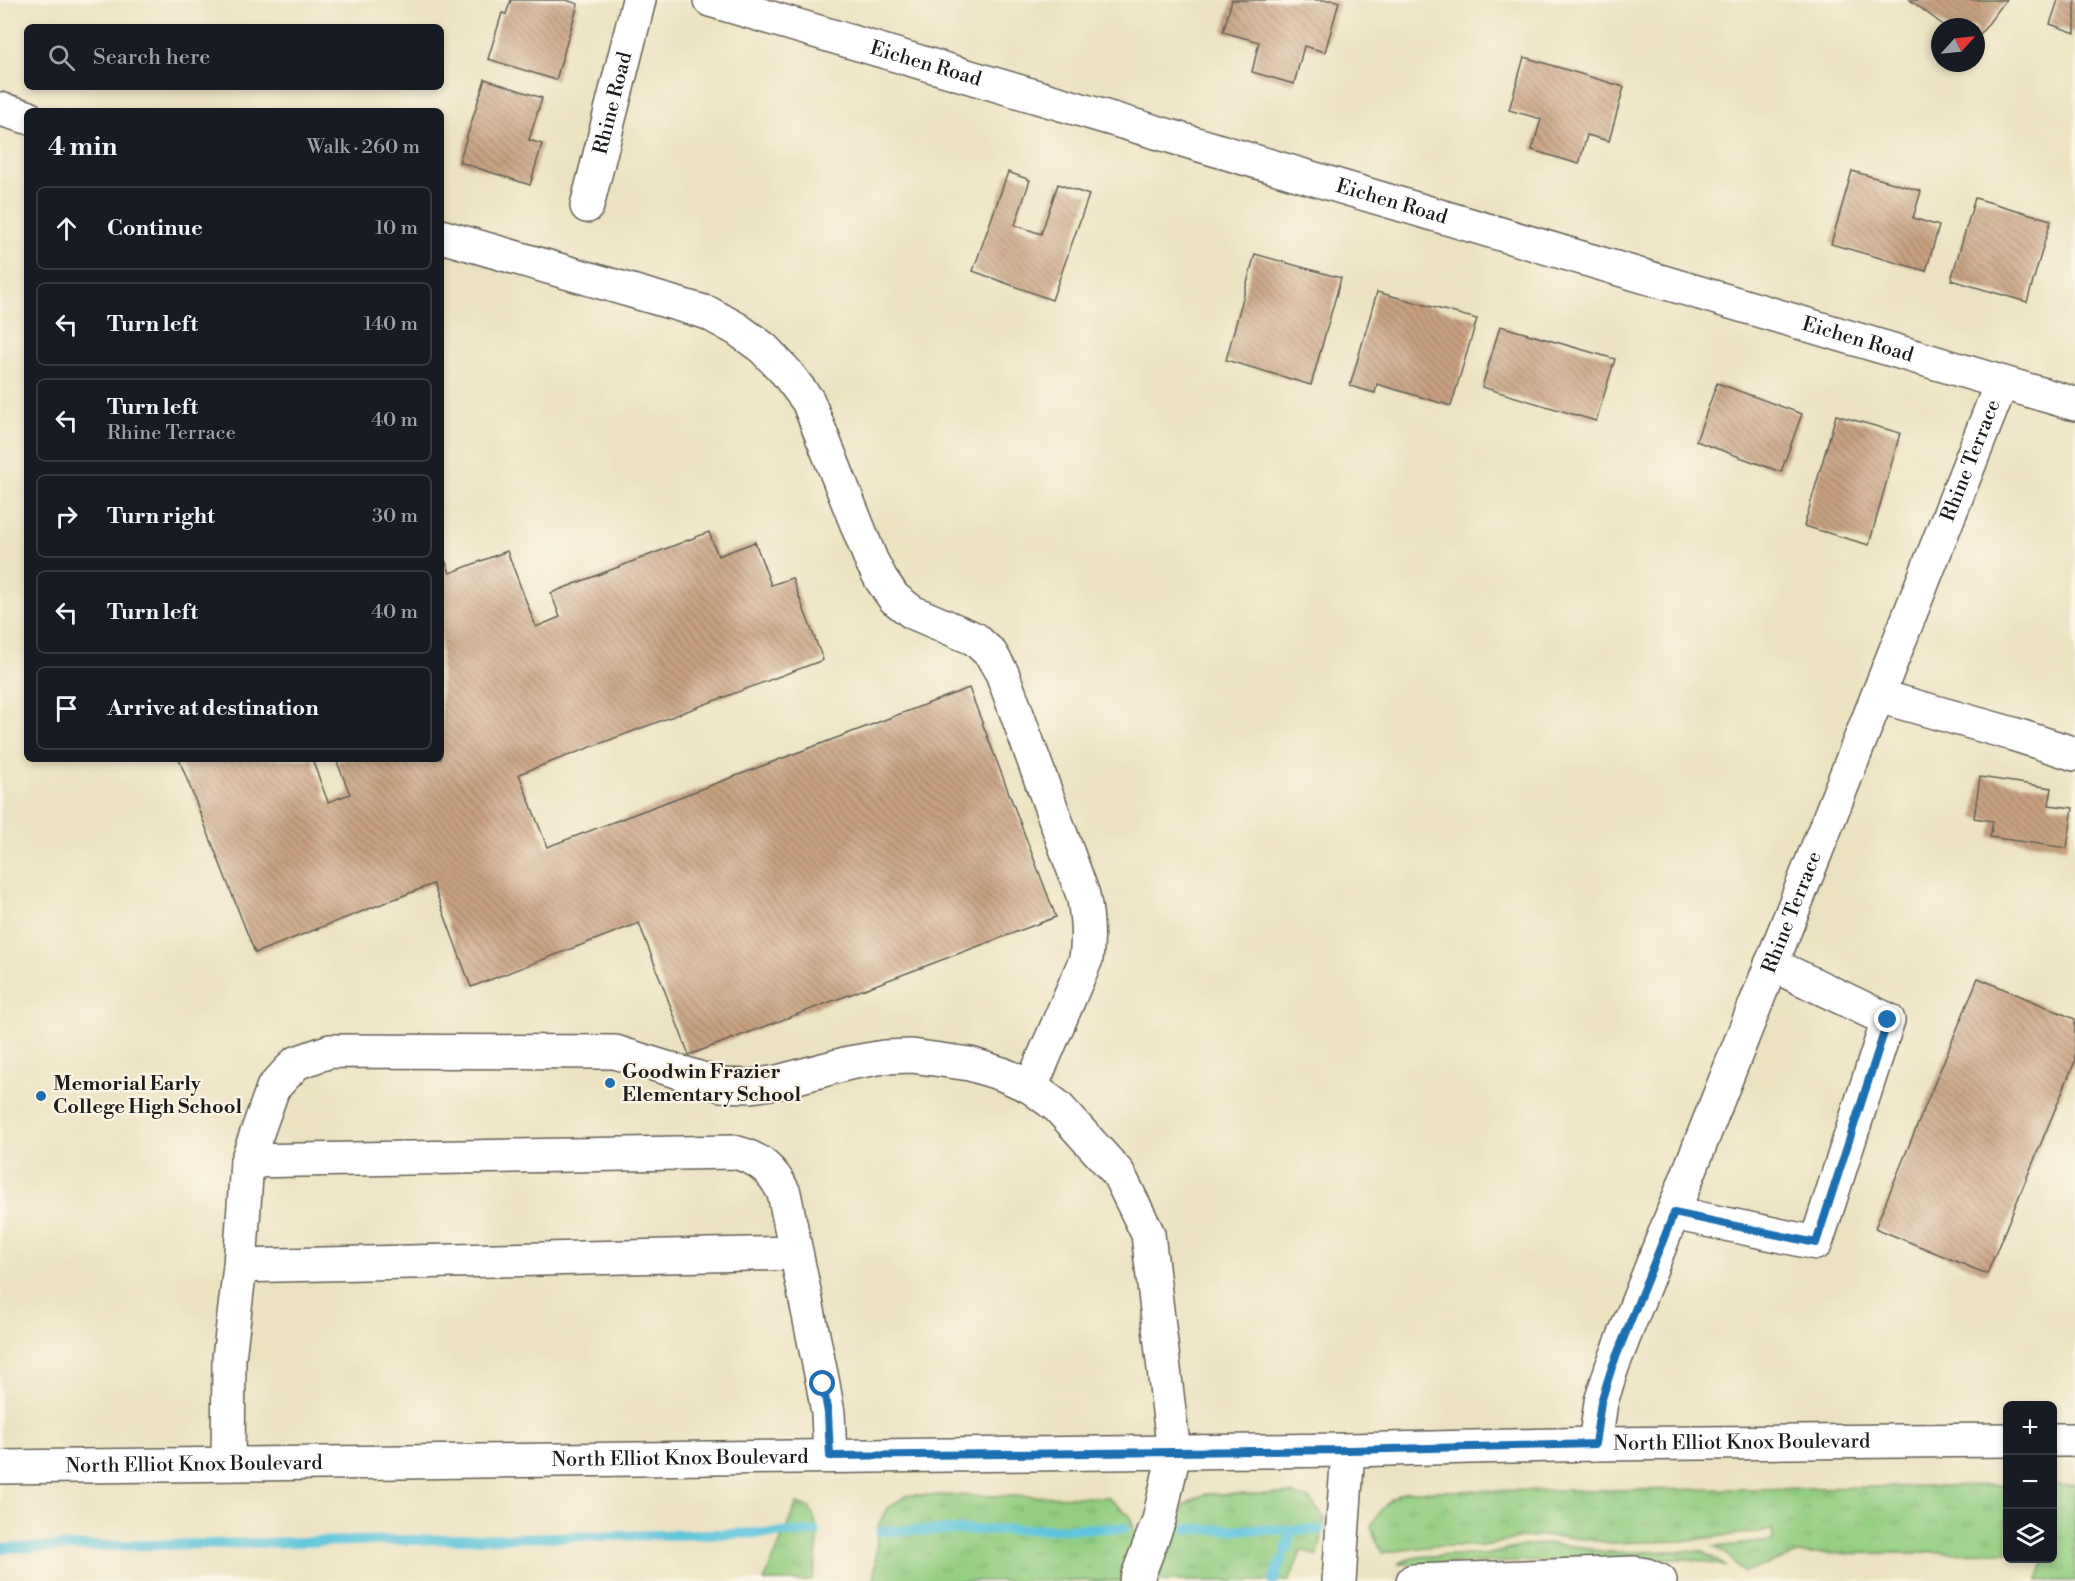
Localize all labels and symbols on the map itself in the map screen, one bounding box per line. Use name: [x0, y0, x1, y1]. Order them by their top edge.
north arrow: [1931, 18, 1985, 72]
street label: Eichen Road: [867, 36, 985, 92]
street label: Rhine Road: [588, 49, 638, 157]
street label: Eichen Road: [1333, 173, 1451, 230]
street label: Eichen Road: [1799, 311, 1917, 368]
street label: Rhine Terrace: [1935, 396, 2006, 525]
street label: Rhine Terrace: [1757, 848, 1827, 977]
route end: [1874, 1006, 1900, 1032]
place label: Goodwin Frazier Elementary School: [622, 1060, 801, 1108]
place label: Memorial Early College High School: [53, 1072, 242, 1120]
marker: Goodwin Frazier Elementary School: [603, 1076, 617, 1090]
marker: Memorial Early College High School: [34, 1089, 48, 1103]
route start: [809, 1370, 835, 1396]
street label: North Elliot Knox Boulevard: [1613, 1429, 1871, 1456]
street label: North Elliot Knox Boulevard: [551, 1444, 809, 1473]
street label: North Elliot Knox Boulevard: [65, 1450, 323, 1479]

